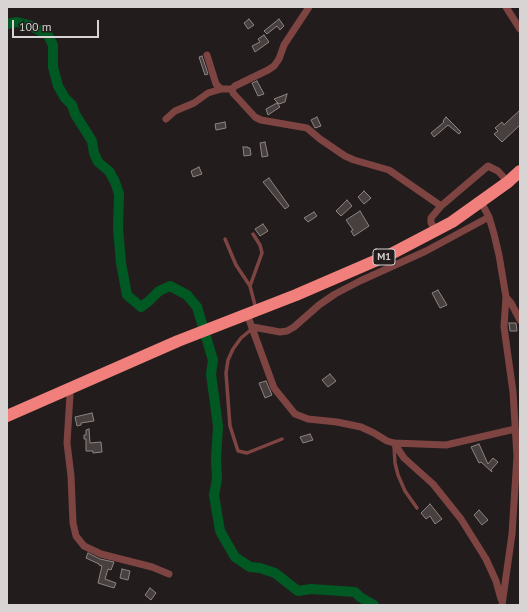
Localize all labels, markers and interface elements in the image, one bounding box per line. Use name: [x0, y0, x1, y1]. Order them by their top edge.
scale bar: [14, 12, 101, 38]
text: 100 m: [19, 19, 52, 34]
road number: M1: [373, 249, 395, 265]

